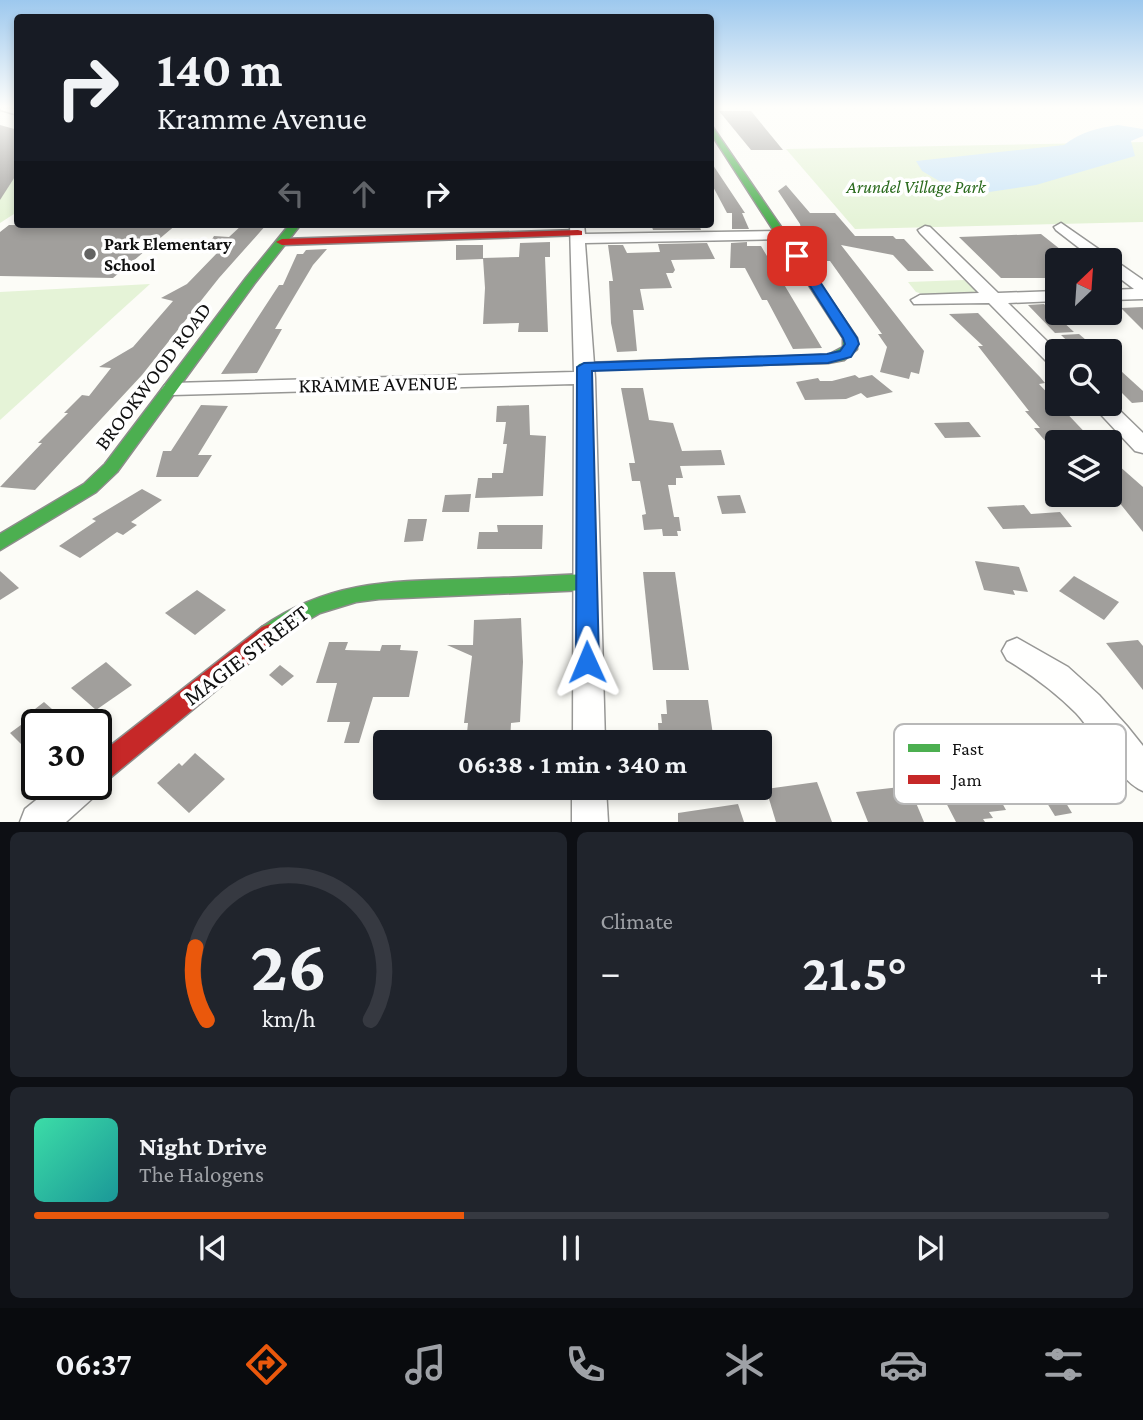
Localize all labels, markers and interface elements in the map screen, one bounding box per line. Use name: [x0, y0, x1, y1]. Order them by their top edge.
icon: right: [42, 42, 133, 133]
text: 140 m: [157, 42, 282, 97]
text: Kramme Avenue: [157, 100, 367, 136]
icon: left: [272, 175, 310, 213]
icon: ahead: [345, 175, 383, 213]
icon: right: [418, 175, 456, 213]
park label: Arundel Village Park: [846, 177, 987, 197]
pin: [767, 226, 827, 286]
place label: Park Elementary School: [104, 234, 232, 275]
icon: arrive: [778, 237, 816, 275]
marker: Park Elementary School: [82, 246, 98, 262]
north arrow: [1045, 248, 1122, 326]
map controls: [1045, 248, 1122, 507]
street label: BROOKWOOD ROAD: [90, 298, 216, 454]
button: search: [1045, 339, 1122, 416]
street label: KRAMME AVENUE: [298, 371, 458, 397]
button: layers: [1045, 430, 1122, 507]
street label: MAGIE STREET: [178, 599, 314, 711]
position arrow: [550, 625, 624, 699]
speed limit sign: 30: [21, 709, 112, 800]
legend: [894, 724, 1126, 804]
text: Fast: [952, 738, 984, 759]
text: 06:38 · 1 min · 340 m: [458, 750, 687, 779]
text: Jam: [950, 769, 982, 790]
text: Climate: [601, 908, 673, 934]
text: 26: [250, 926, 327, 1007]
text: 21.5°: [802, 943, 907, 1001]
text: −: [601, 951, 621, 993]
text: +: [1089, 951, 1109, 993]
text: km/h: [261, 1005, 315, 1032]
text: Night Drive: [139, 1132, 267, 1161]
text: The Halogens: [139, 1161, 264, 1187]
icon: previous: [194, 1229, 232, 1267]
icon: pause: [552, 1229, 590, 1267]
icon: next: [911, 1229, 949, 1267]
icon: directions: [242, 1340, 291, 1389]
icon: music: [401, 1340, 450, 1389]
icon: phone: [561, 1340, 610, 1389]
icon: climate: [720, 1340, 769, 1389]
icon: car: [879, 1340, 928, 1389]
icon: filters: [1039, 1340, 1088, 1389]
text: 06:37: [55, 1346, 132, 1382]

